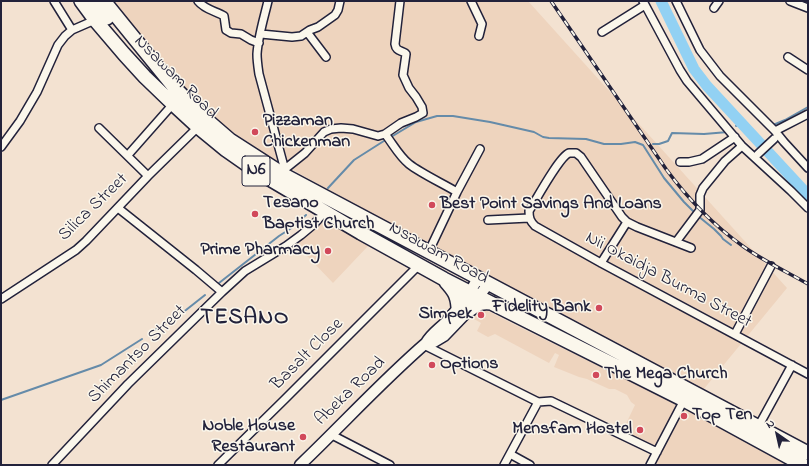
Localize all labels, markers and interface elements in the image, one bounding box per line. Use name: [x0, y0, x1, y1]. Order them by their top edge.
street label: Nsawam Road: [128, 31, 222, 125]
place label: Pizzaman Chickenman: [263, 111, 350, 154]
marker: Pizzaman Chickenman: [250, 127, 260, 137]
road number: N6: [242, 156, 270, 186]
street label: Silica Street: [55, 169, 133, 247]
place label: Tesano Baptist Church: [263, 193, 374, 236]
place label: Best Point Savings And Loans: [440, 194, 662, 216]
marker: Best Point Savings And Loans: [427, 200, 437, 210]
marker: Tesano Baptist Church: [250, 209, 260, 219]
street label: Nsawam Road: [385, 218, 491, 290]
street label: Nii Okaidja Burma Street: [581, 228, 755, 334]
place label: Prime Pharmacy: [200, 240, 320, 262]
marker: Prime Pharmacy: [323, 246, 333, 256]
place label: Fidelity Bank: [493, 297, 591, 319]
street label: Shimantso Street: [84, 301, 192, 409]
marker: Fidelity Bank: [594, 303, 604, 313]
place label: Simpek: [418, 304, 473, 326]
district label: TESANO: [201, 306, 289, 332]
marker: Simpek: [476, 310, 486, 320]
street label: Basalt Close: [267, 314, 349, 396]
street label: Abeka Road: [311, 353, 391, 431]
place label: Options: [440, 354, 498, 376]
marker: Options: [427, 360, 437, 370]
place label: The Mega Church: [604, 364, 728, 386]
marker: The Mega Church: [591, 370, 601, 380]
place label: Top Ten: [692, 405, 752, 427]
marker: Top Ten: [679, 411, 689, 421]
north arrow: [757, 414, 797, 454]
text: N: [763, 415, 778, 433]
place label: Noble House Restaurant: [202, 416, 295, 458]
place label: Mensfam Hostel: [512, 419, 632, 441]
marker: Mensfam Hostel: [635, 425, 645, 435]
marker: Noble House Restaurant: [298, 432, 308, 442]

